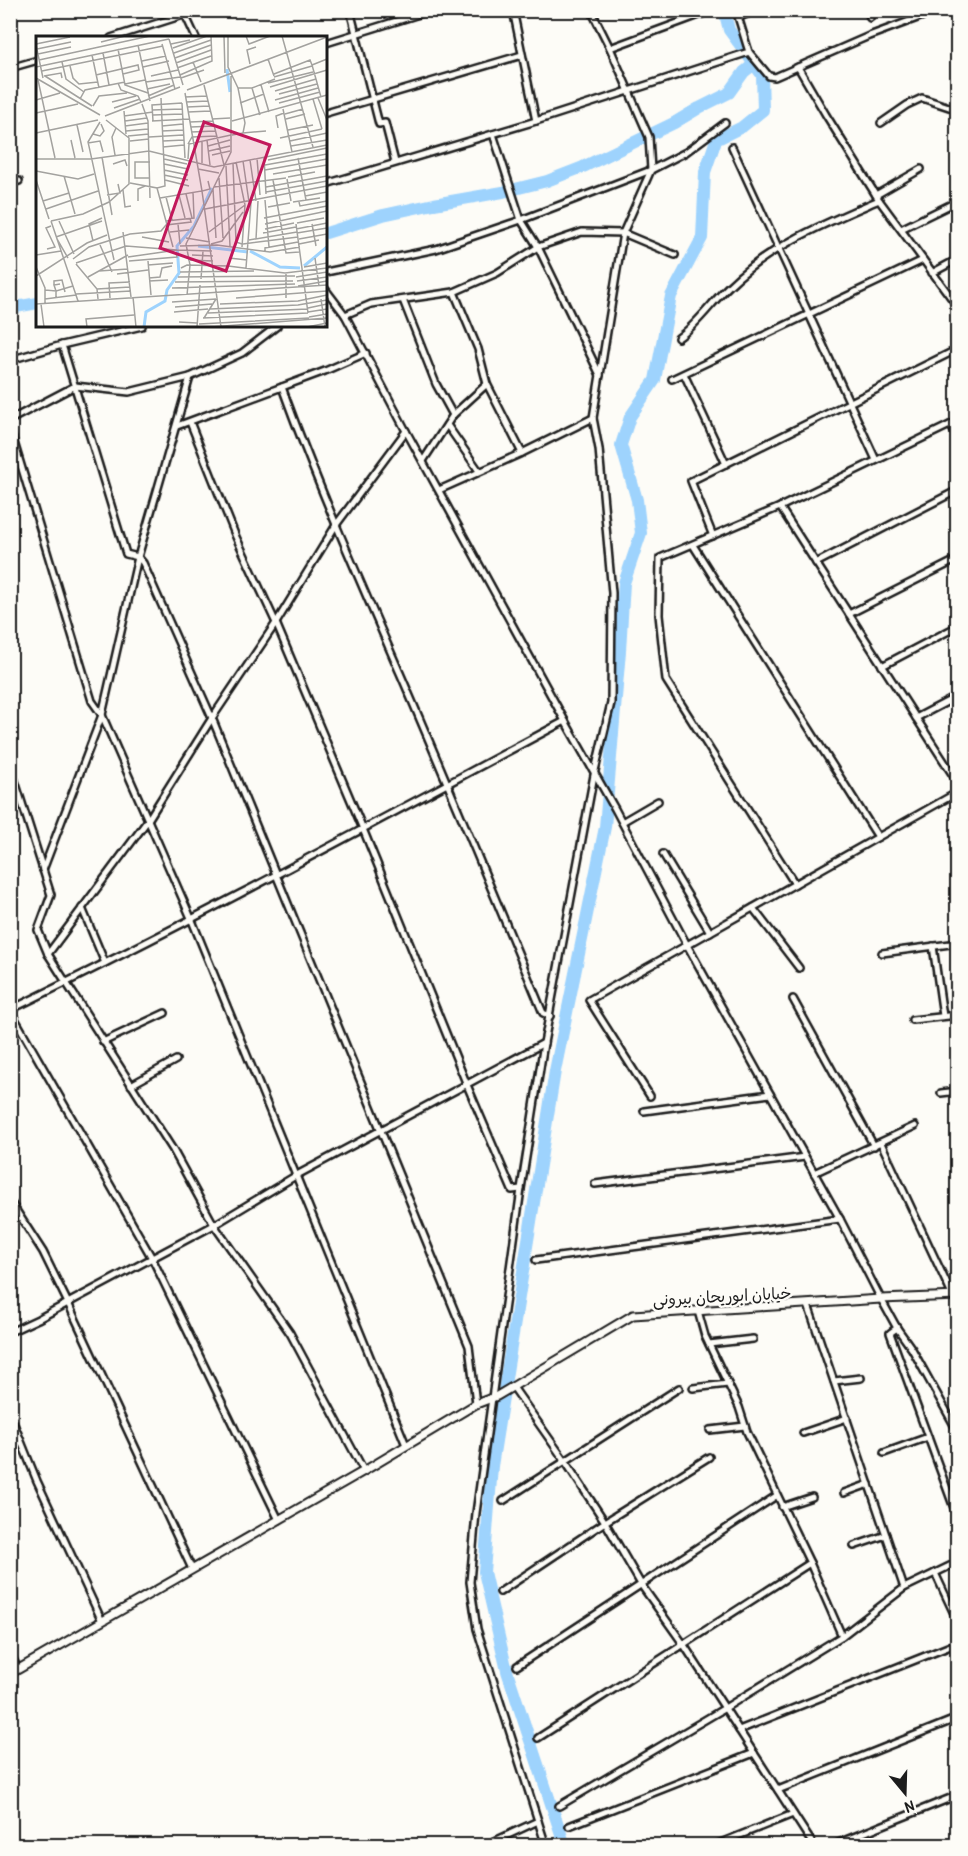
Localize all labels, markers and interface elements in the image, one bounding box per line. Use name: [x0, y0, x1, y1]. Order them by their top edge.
inset map: [36, 36, 327, 327]
street label: خیابان ابوریحان بیرونی: [652, 1281, 792, 1311]
north arrow: [875, 1763, 935, 1823]
text: N: [902, 1795, 917, 1819]

